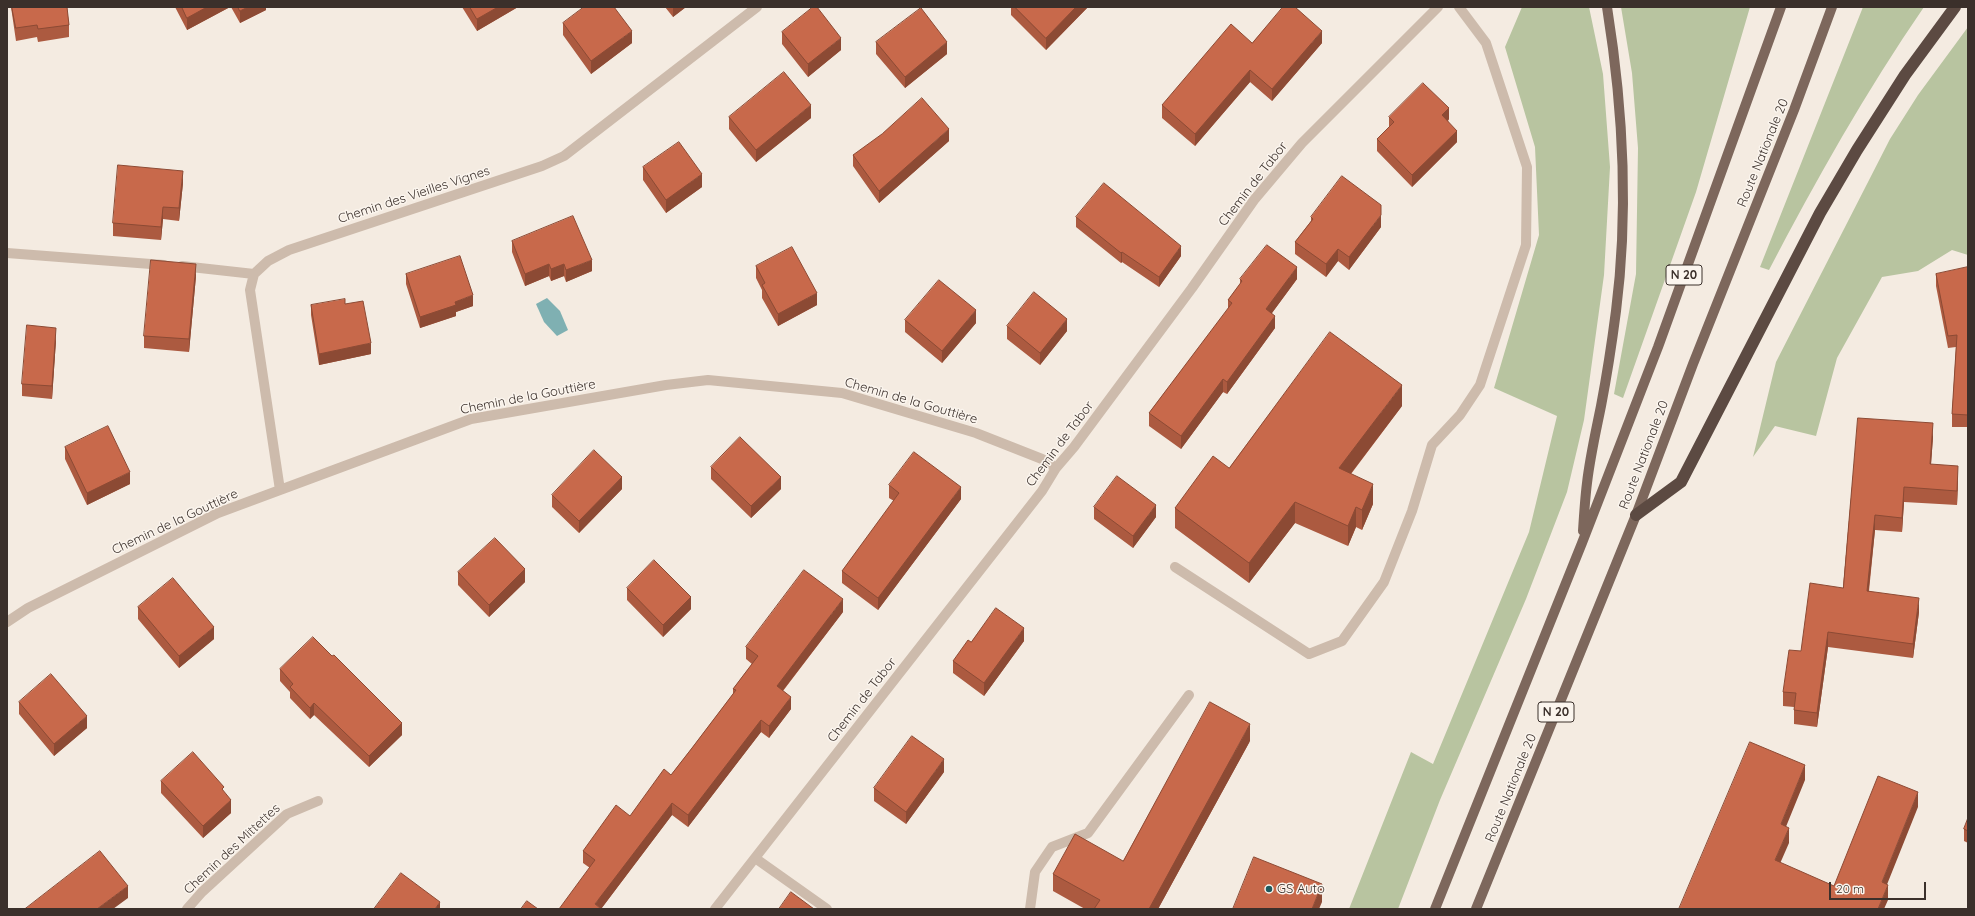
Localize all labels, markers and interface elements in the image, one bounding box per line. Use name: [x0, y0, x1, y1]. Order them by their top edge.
street label: Route Nationale 20: [1734, 96, 1792, 210]
street label: Chemin de Tabor: [1215, 139, 1291, 229]
street label: Chemin des Vieilles Vignes: [336, 163, 492, 227]
road number: N 20: [1666, 265, 1702, 285]
street label: Chemin de la Gouttière: [843, 375, 979, 427]
street label: Chemin de la Gouttière: [459, 376, 597, 418]
street label: Chemin de Tabor: [1023, 398, 1097, 490]
street label: Route Nationale 20: [1616, 398, 1672, 512]
street label: Chemin de la Gouttière: [109, 486, 241, 558]
street label: Chemin de Tabor: [824, 655, 900, 745]
road number: N 20: [1538, 702, 1574, 722]
street label: Route Nationale 20: [1482, 731, 1540, 845]
street label: Chemin des Mittettes: [181, 800, 283, 898]
scale bar: [1831, 874, 1928, 900]
place label: GS Auto: [1277, 881, 1325, 897]
text: 20 m: [1836, 881, 1864, 896]
marker: GS Auto: [1264, 884, 1274, 894]

